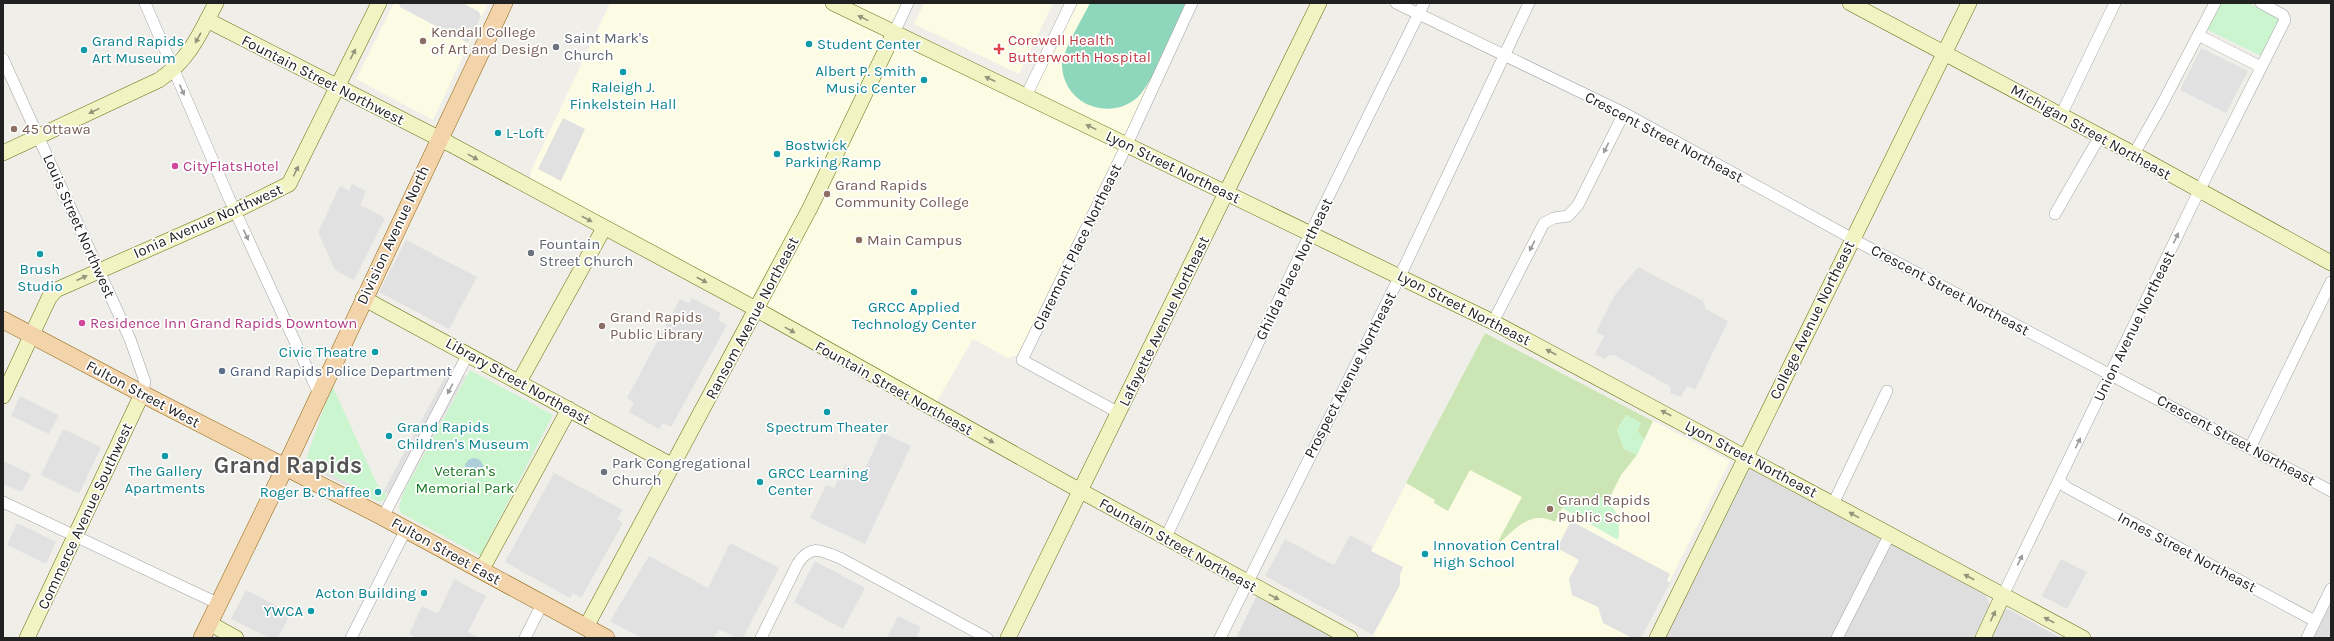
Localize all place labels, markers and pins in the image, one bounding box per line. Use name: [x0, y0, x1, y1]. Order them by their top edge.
place label: Kendall College of Art and Design: [431, 23, 548, 58]
place label: Saint Mark's Church: [564, 29, 649, 64]
place label: Corewell Health Butterworth Hospital: [1008, 31, 1151, 66]
place label: Grand Rapids Art Museum: [92, 32, 184, 67]
place label: Student Center: [817, 35, 921, 53]
marker: Kendall College of Art and Design: [418, 36, 428, 46]
marker: Student Center: [804, 39, 814, 49]
marker: Saint Mark's Church: [551, 42, 561, 52]
marker: Corewell Health Butterworth Hospital: [993, 43, 1005, 55]
marker: Grand Rapids Art Museum: [79, 45, 89, 55]
place label: Albert P. Smith Music Center: [815, 62, 917, 97]
marker: Raleigh J. Finkelstein Hall: [618, 67, 628, 77]
marker: Albert P. Smith Music Center: [919, 75, 929, 85]
place label: Raleigh J. Finkelstein Hall: [570, 78, 676, 113]
place label: 45 Ottawa: [22, 120, 91, 138]
marker: 45 Ottawa: [9, 124, 19, 134]
place label: L-Loft: [506, 124, 545, 142]
marker: L-Loft: [493, 128, 503, 138]
place label: Bostwick Parking Ramp: [785, 136, 881, 171]
marker: Bostwick Parking Ramp: [772, 149, 782, 159]
place label: CityFlatsHotel: [183, 157, 279, 175]
marker: CityFlatsHotel: [170, 161, 180, 171]
place label: Grand Rapids Community College: [835, 176, 969, 211]
marker: Grand Rapids Community College: [822, 189, 832, 199]
place label: Main Campus: [867, 231, 962, 249]
place label: Fountain Street Church: [539, 235, 633, 270]
marker: Main Campus: [854, 235, 864, 245]
marker: Fountain Street Church: [526, 248, 536, 258]
marker: Brush Studio: [35, 249, 45, 259]
place label: Brush Studio: [17, 260, 63, 295]
marker: GRCC Applied Technology Center: [909, 287, 919, 297]
place label: GRCC Applied Technology Center: [852, 298, 977, 333]
place label: Grand Rapids Public Library: [610, 308, 703, 343]
place label: Residence Inn Grand Rapids Downtown: [90, 314, 357, 332]
marker: Residence Inn Grand Rapids Downtown: [77, 318, 87, 328]
marker: Grand Rapids Public Library: [597, 321, 607, 331]
place label: Civic Theatre: [279, 343, 367, 361]
marker: Civic Theatre: [370, 347, 380, 357]
place label: Grand Rapids Police Department: [230, 362, 453, 380]
marker: Grand Rapids Police Department: [217, 366, 227, 376]
marker: Spectrum Theater: [822, 407, 832, 417]
place label: Grand Rapids Children's Museum: [397, 418, 529, 453]
place label: Spectrum Theater: [766, 418, 889, 436]
marker: Grand Rapids Children's Museum: [384, 431, 394, 441]
marker: The Gallery Apartments: [160, 451, 170, 461]
place label: Park Congregational Church: [612, 454, 751, 489]
place label: The Gallery Apartments: [124, 462, 206, 497]
place label: GRCC Learning Center: [768, 464, 869, 499]
marker: Park Congregational Church: [599, 467, 609, 477]
marker: GRCC Learning Center: [755, 477, 765, 487]
place label: Roger B. Chaffee: [260, 483, 370, 501]
marker: Roger B. Chaffee: [373, 487, 383, 497]
place label: Grand Rapids Public School: [1558, 491, 1651, 526]
marker: Grand Rapids Public School: [1545, 504, 1555, 514]
place label: Innovation Central High School: [1433, 536, 1560, 571]
marker: Innovation Central High School: [1420, 549, 1430, 559]
place label: Acton Building: [315, 584, 417, 602]
marker: Acton Building: [419, 588, 429, 598]
place label: YWCA: [264, 602, 303, 620]
marker: YWCA: [306, 606, 316, 616]

